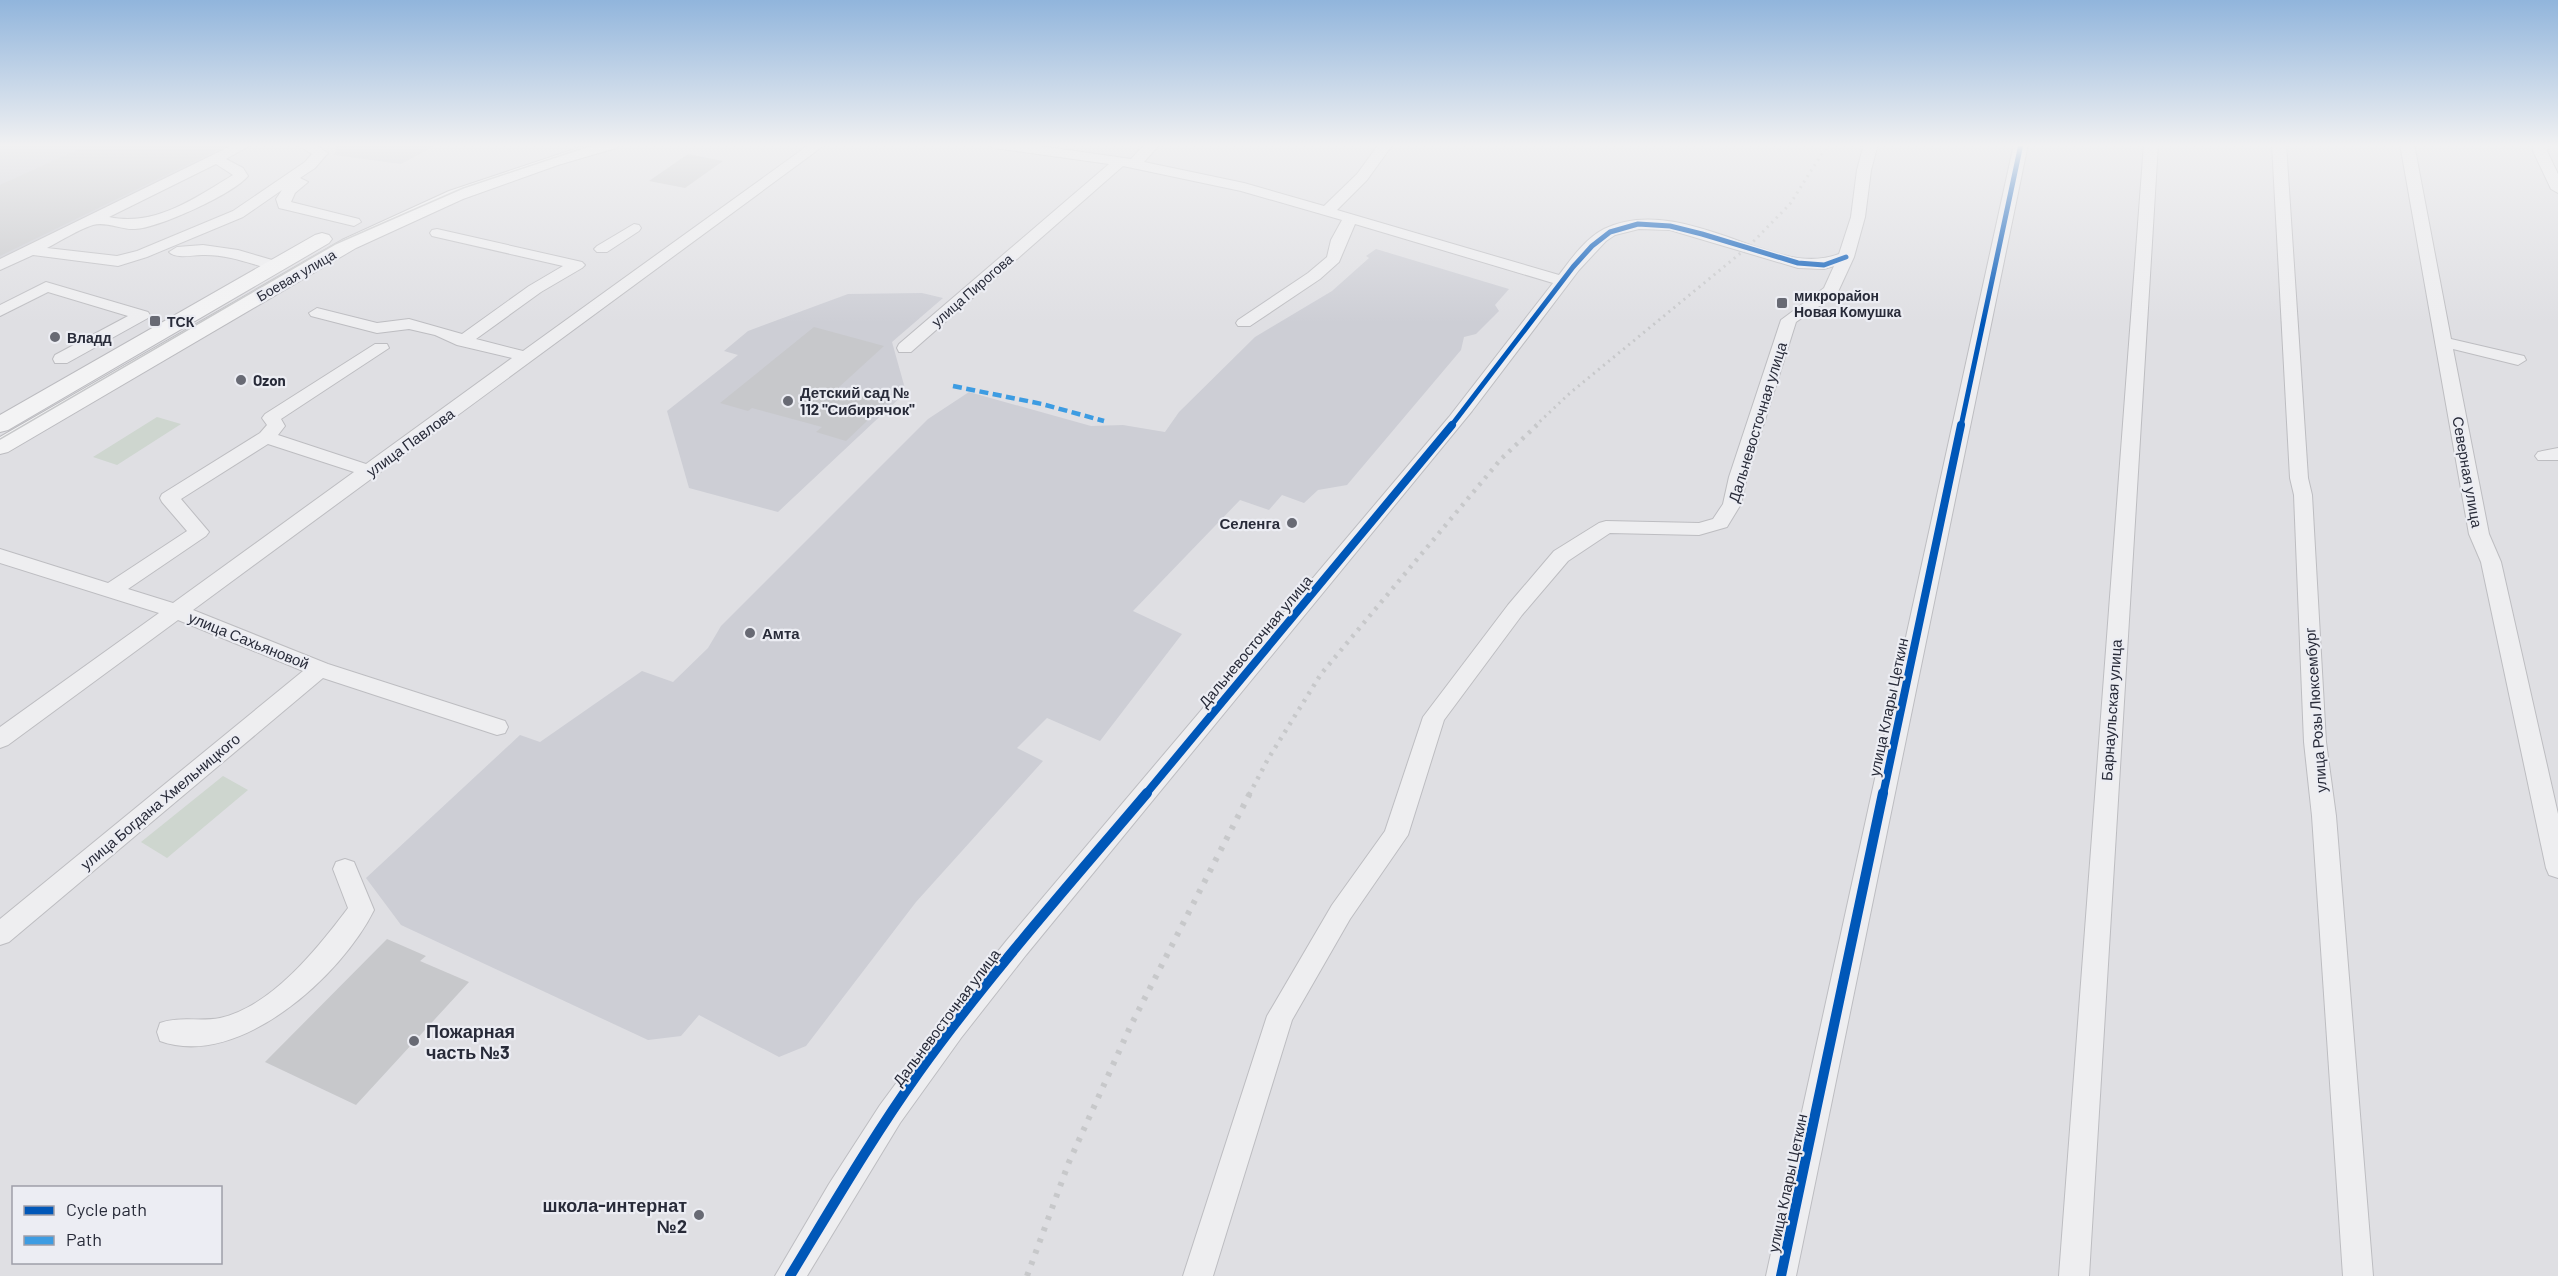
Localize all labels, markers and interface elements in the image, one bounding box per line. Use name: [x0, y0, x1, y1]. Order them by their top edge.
street label: Боевая улица: [253, 245, 339, 305]
street label: улица Пирогова: [928, 250, 1016, 330]
place label: микрорайон Новая Комушка: [1794, 287, 1901, 320]
marker: микрорайон Новая Комушка: [1775, 296, 1789, 310]
place label: ТСК: [167, 313, 195, 330]
marker: ТСК: [148, 314, 162, 328]
place label: Владд: [67, 329, 112, 346]
marker: Владд: [48, 330, 62, 344]
street label: Дальневосточная улица: [1724, 339, 1790, 504]
place label: Ozon: [253, 371, 286, 389]
marker: Ozon: [234, 373, 248, 387]
place label: Детский сад № 112 "Сибирячок": [800, 383, 915, 418]
marker: Детский сад № 112 "Сибирячок": [781, 394, 795, 408]
street label: улица Павлова: [362, 404, 458, 480]
street label: Северная улица: [2449, 415, 2487, 530]
place label: Селенга: [1220, 514, 1281, 532]
marker: Селенга: [1285, 516, 1299, 530]
street label: Дальневосточная улица: [1194, 571, 1316, 711]
street label: улица Сахьяновой: [186, 608, 312, 672]
place label: Амта: [762, 624, 800, 642]
marker: Амта: [743, 626, 757, 640]
street label: улица Розы Люксембург: [2300, 626, 2330, 793]
street label: улица Клары Цеткин: [1865, 636, 1911, 778]
street label: Барнаульская улица: [2097, 638, 2125, 781]
street label: улица Богдана Хмельницкого: [77, 729, 243, 873]
street label: Дальневосточная улица: [889, 944, 1004, 1089]
place label: Пожарная часть №3: [426, 1020, 515, 1063]
marker: Пожарная часть №3: [407, 1034, 421, 1048]
street label: улица Клары Цеткин: [1764, 1112, 1810, 1254]
legend: [12, 1186, 222, 1264]
place label: школа-интернат №2: [542, 1194, 687, 1237]
text: Cycle path: [66, 1198, 147, 1220]
marker: школа-интернат №2: [692, 1208, 706, 1222]
text: Path: [66, 1228, 102, 1250]

